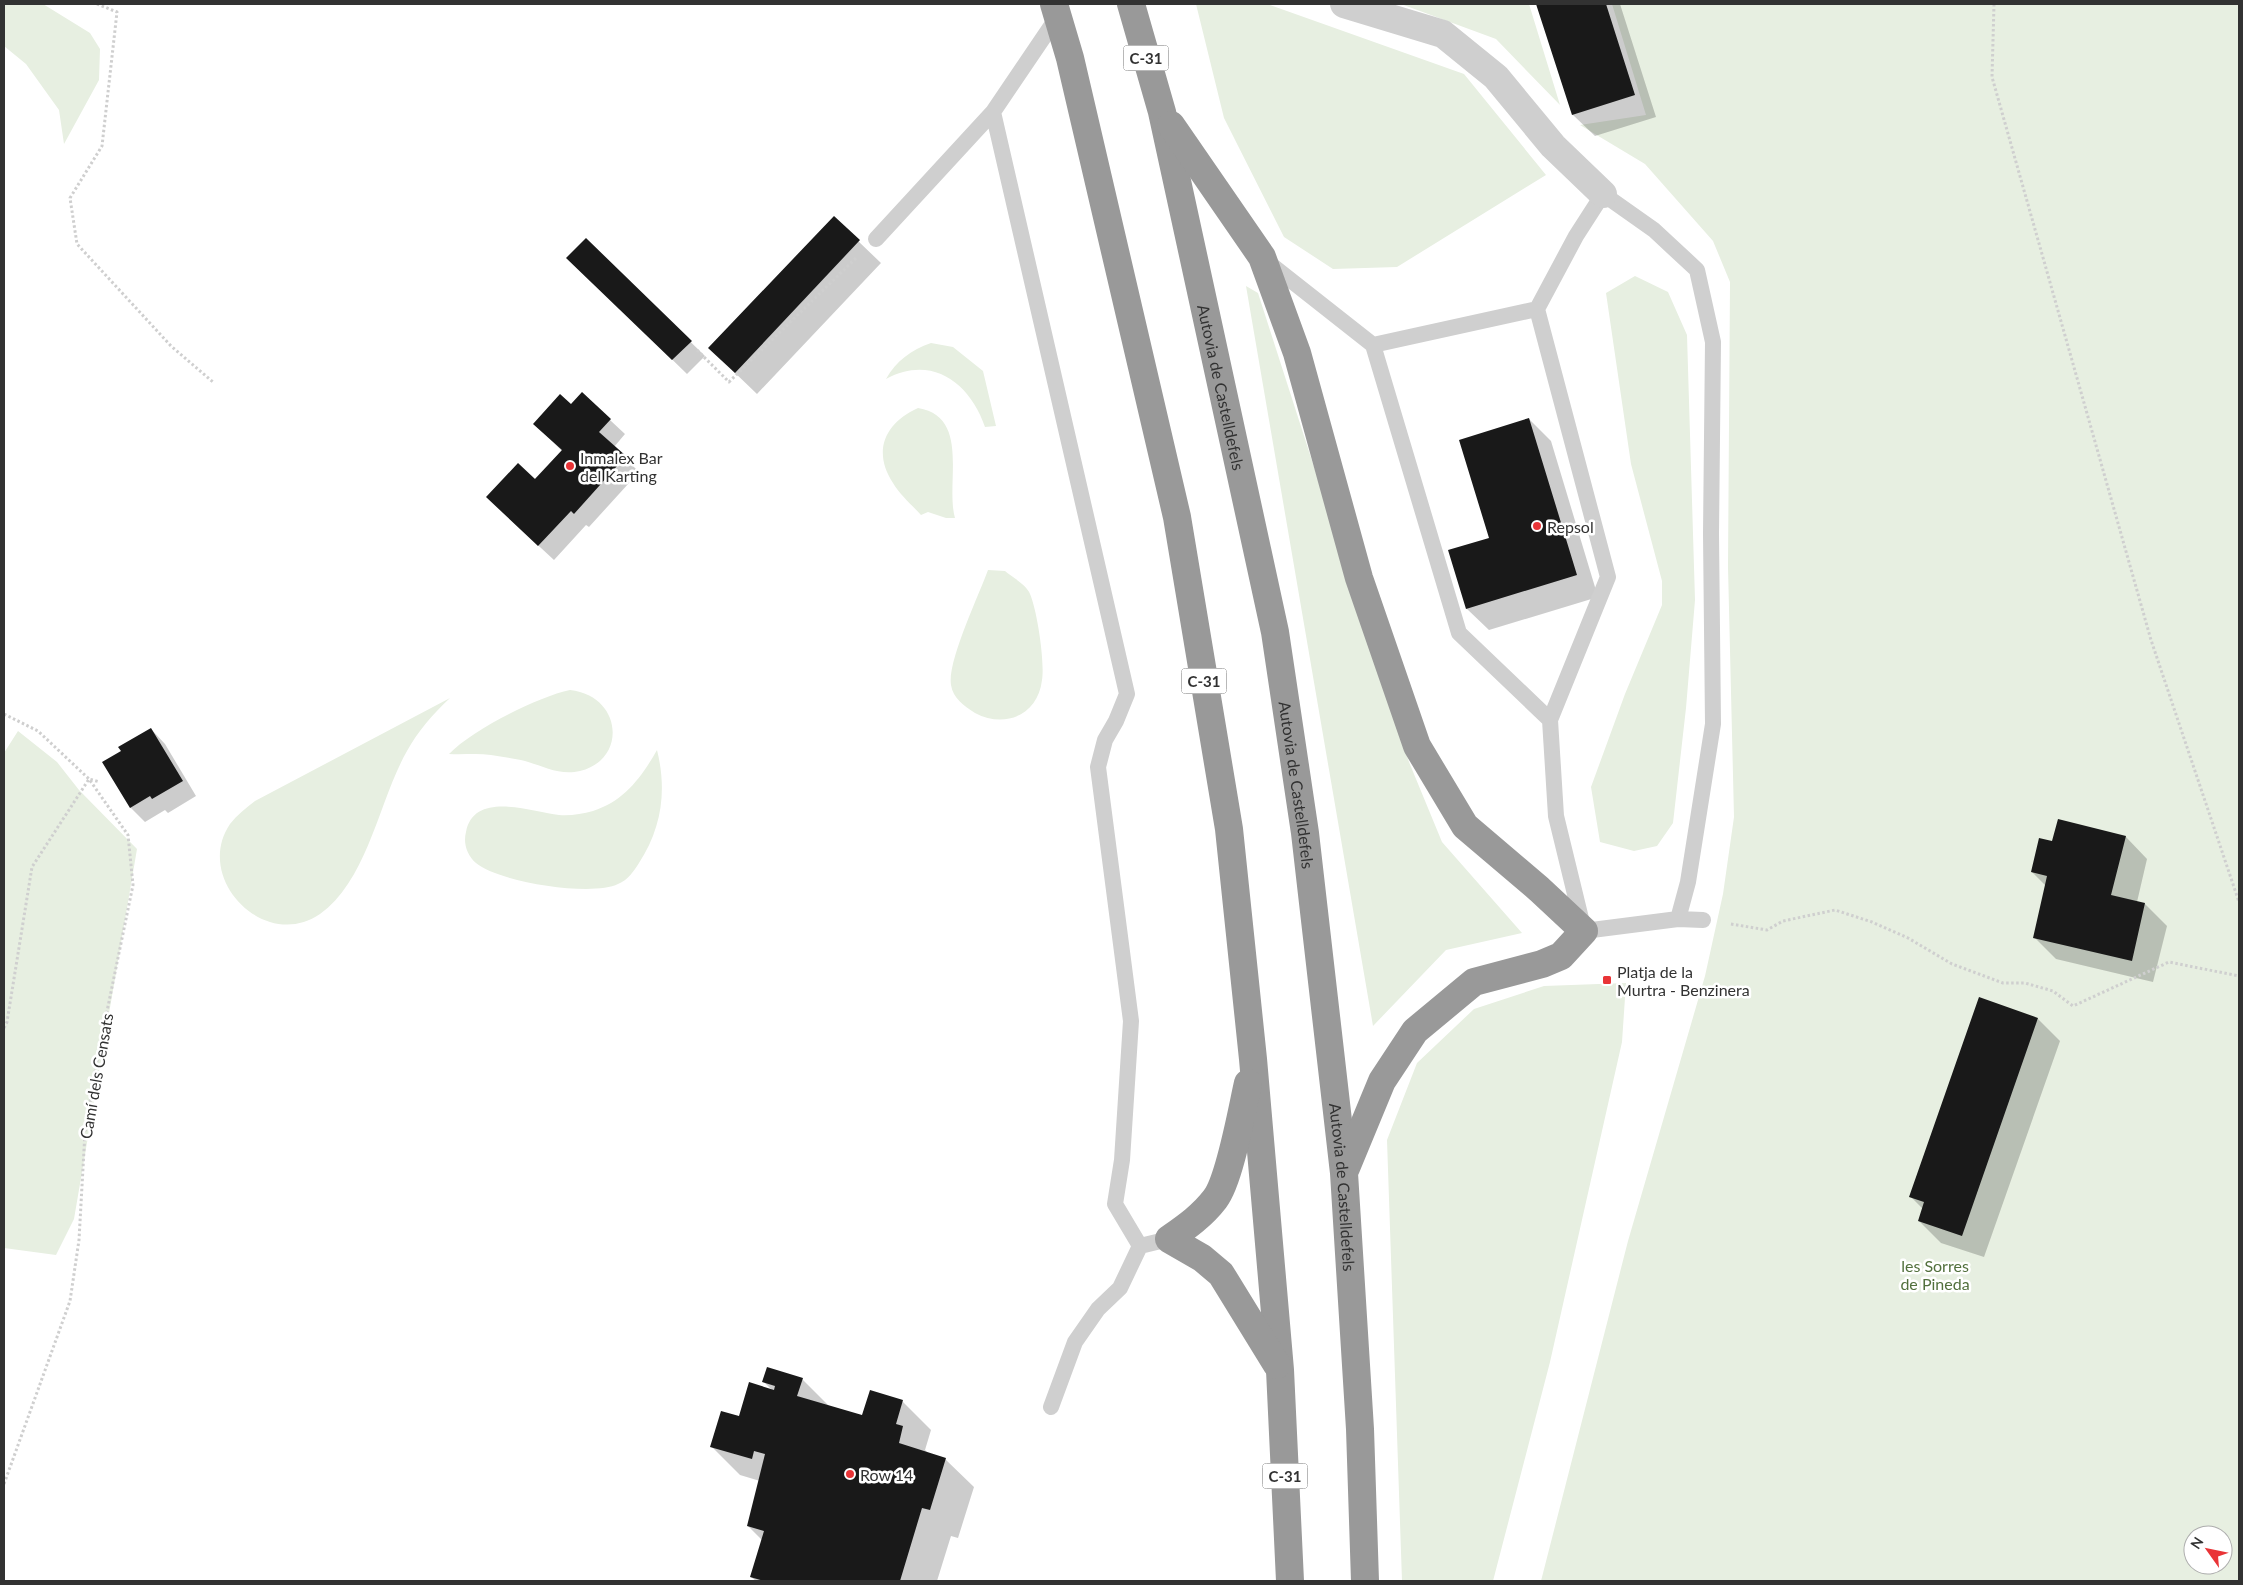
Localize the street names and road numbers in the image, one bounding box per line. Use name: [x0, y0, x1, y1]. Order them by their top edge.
road number: C-31: [1124, 46, 1168, 70]
street label: Autovia de Castelldefels: [1195, 303, 1249, 472]
road number: C-31: [1182, 668, 1226, 694]
street label: Autovia de Castelldefels: [1276, 700, 1319, 870]
street label: Camí dels Censats: [76, 1012, 116, 1140]
street label: Autovia de Castelldefels: [1327, 1102, 1360, 1272]
road number: C-31: [1262, 1464, 1308, 1488]

